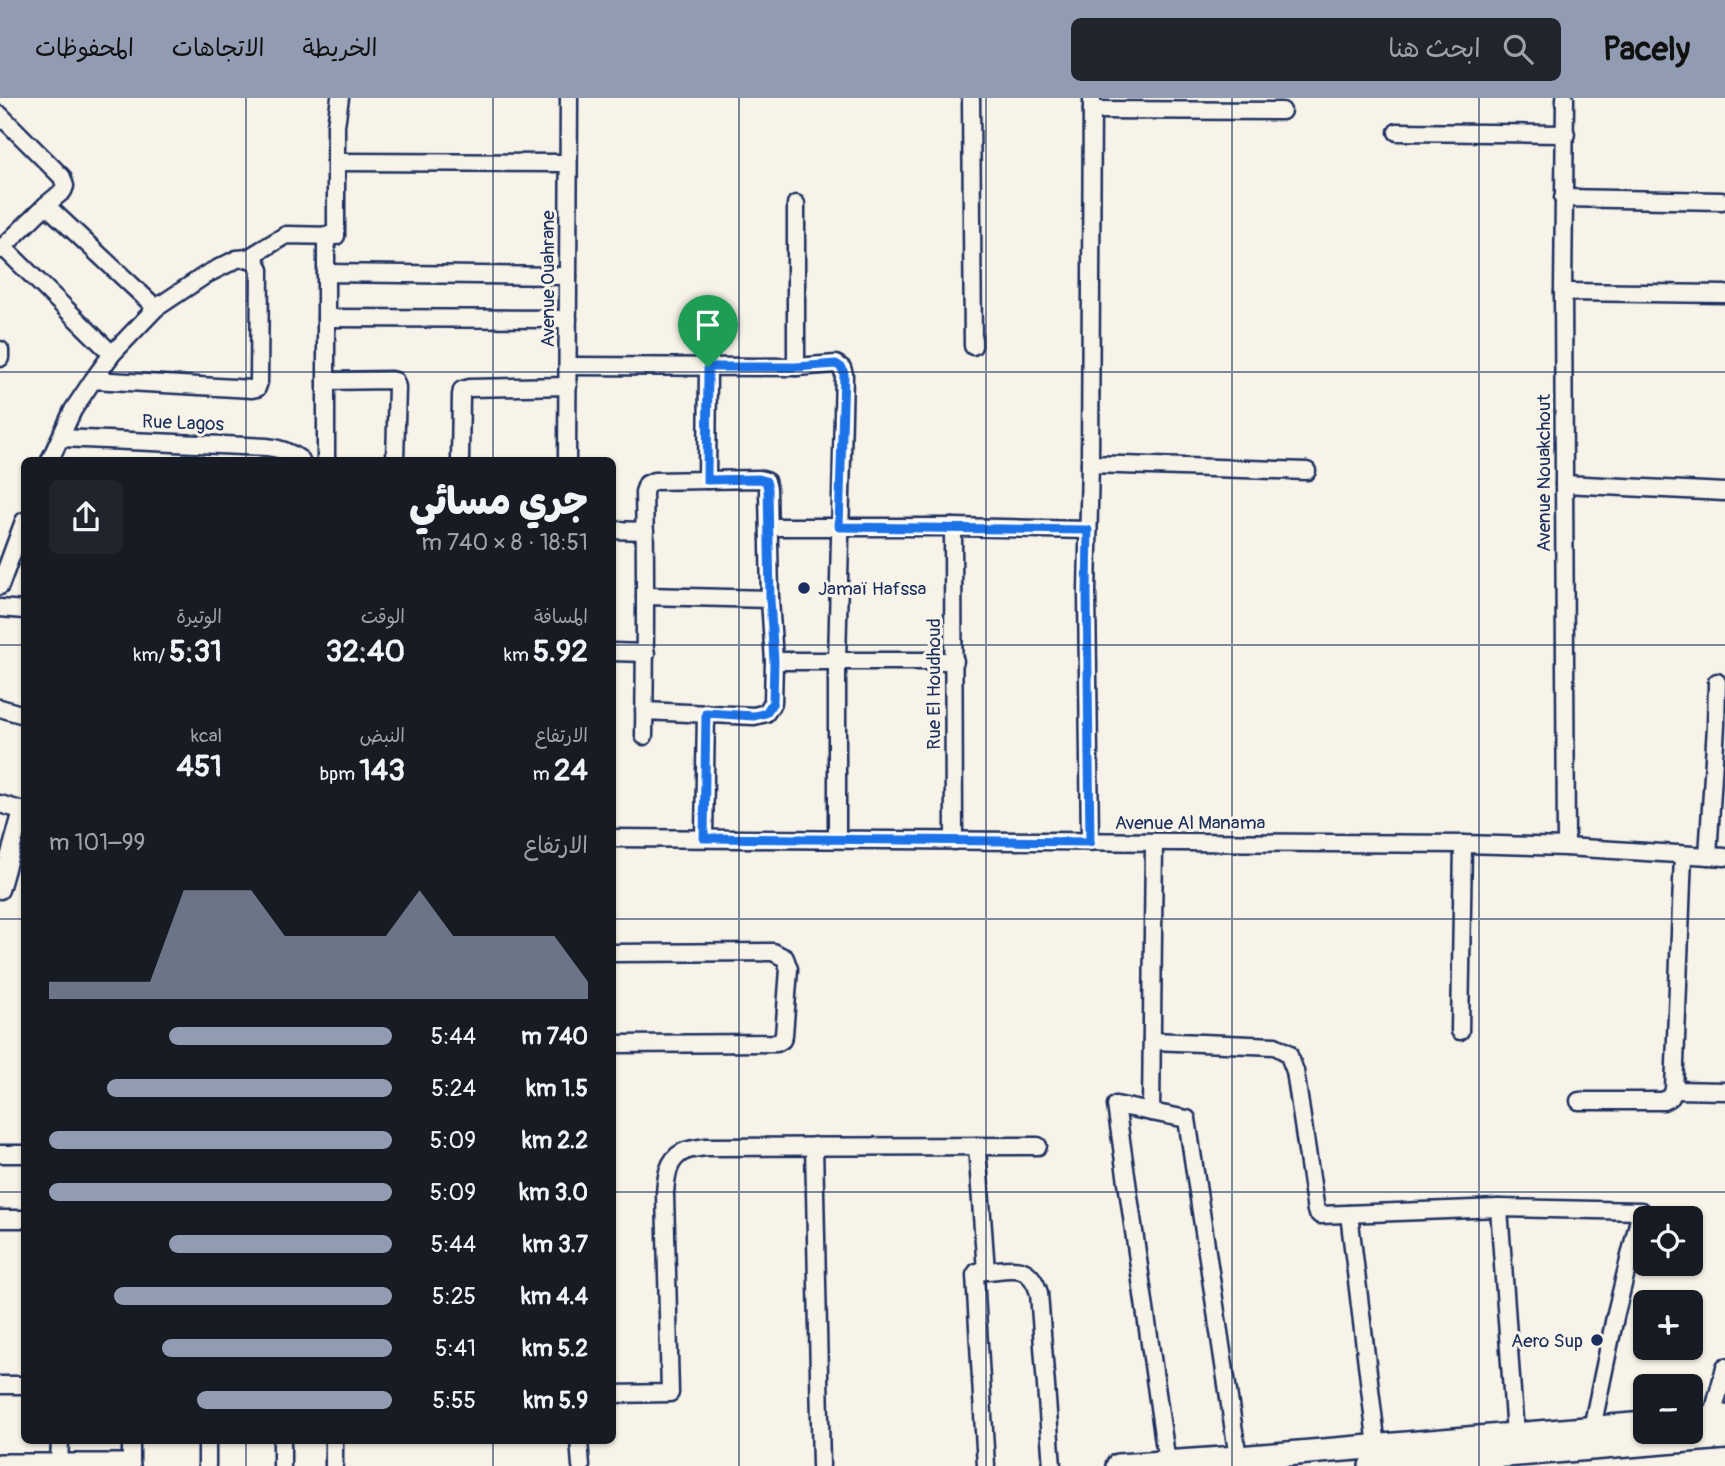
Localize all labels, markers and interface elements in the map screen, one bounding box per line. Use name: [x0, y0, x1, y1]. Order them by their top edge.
search box: [1071, 18, 1561, 81]
text: Pacely: [1603, 29, 1690, 70]
icon: search: [1499, 30, 1537, 68]
text: ابحث هنا: [1388, 33, 1481, 65]
text: المحفوظات: [35, 34, 134, 63]
text: الاتجاهات: [172, 34, 265, 63]
text: الخريطة: [303, 34, 377, 63]
street label: Avenue Ouahrane: [536, 210, 560, 348]
pin: [678, 295, 738, 367]
icon: arrive: [689, 306, 727, 344]
street label: Avenue Nouakchout: [1532, 394, 1556, 552]
street label: Rue Lagos: [142, 410, 225, 436]
text: جري مسائي: [409, 478, 588, 526]
button: share: [49, 480, 123, 554]
text: 18:51 · 8 × 740 m: [422, 528, 588, 557]
place label: Jamaï Hafssa: [818, 577, 926, 601]
marker: Jamaï Hafssa: [796, 580, 812, 596]
text: الوتيرة: [176, 605, 222, 629]
text: الوقت: [361, 605, 405, 629]
text: المسافة: [534, 605, 588, 629]
street label: Rue El Houdhoud: [922, 618, 946, 750]
text: 5:31: [169, 633, 222, 670]
text: 32:40: [326, 633, 405, 670]
text: 5.92: [533, 633, 588, 670]
text: /km: [134, 643, 169, 667]
text: km: [504, 643, 533, 667]
text: kcal: [191, 724, 222, 748]
text: النبض: [360, 724, 405, 748]
text: الارتفاع: [535, 724, 588, 748]
text: 451: [177, 748, 222, 785]
text: 143: [359, 752, 405, 789]
text: 24: [554, 752, 588, 789]
text: bpm: [320, 762, 359, 786]
text: m: [533, 762, 554, 786]
street label: Avenue Al Manama: [1115, 811, 1266, 835]
text: 99–101 m: [49, 828, 145, 857]
text: الارتفاع: [524, 831, 588, 860]
text: 5:44: [431, 1022, 476, 1051]
text: 740 m: [521, 1022, 588, 1051]
text: 5:24: [431, 1074, 476, 1103]
text: 1.5 km: [526, 1074, 588, 1103]
text: 5:09: [430, 1126, 476, 1155]
text: 2.2 km: [522, 1126, 588, 1155]
text: 5:09: [430, 1178, 476, 1207]
text: 3.0 km: [519, 1178, 588, 1207]
map controls: [1633, 1206, 1703, 1444]
button: locate: [1633, 1206, 1703, 1276]
text: 5:44: [431, 1230, 476, 1259]
text: 3.7 km: [523, 1230, 588, 1259]
text: 5:25: [432, 1282, 476, 1311]
text: 4.4 km: [521, 1282, 588, 1311]
button: +: [1633, 1290, 1703, 1360]
place label: Aero Sup: [1511, 1329, 1583, 1353]
marker: Aero Sup: [1589, 1332, 1605, 1348]
text: 5:41: [435, 1334, 476, 1363]
text: 5.2 km: [523, 1334, 588, 1363]
button: −: [1633, 1374, 1703, 1444]
text: 5:55: [432, 1386, 476, 1415]
text: 5.9 km: [524, 1386, 588, 1415]

